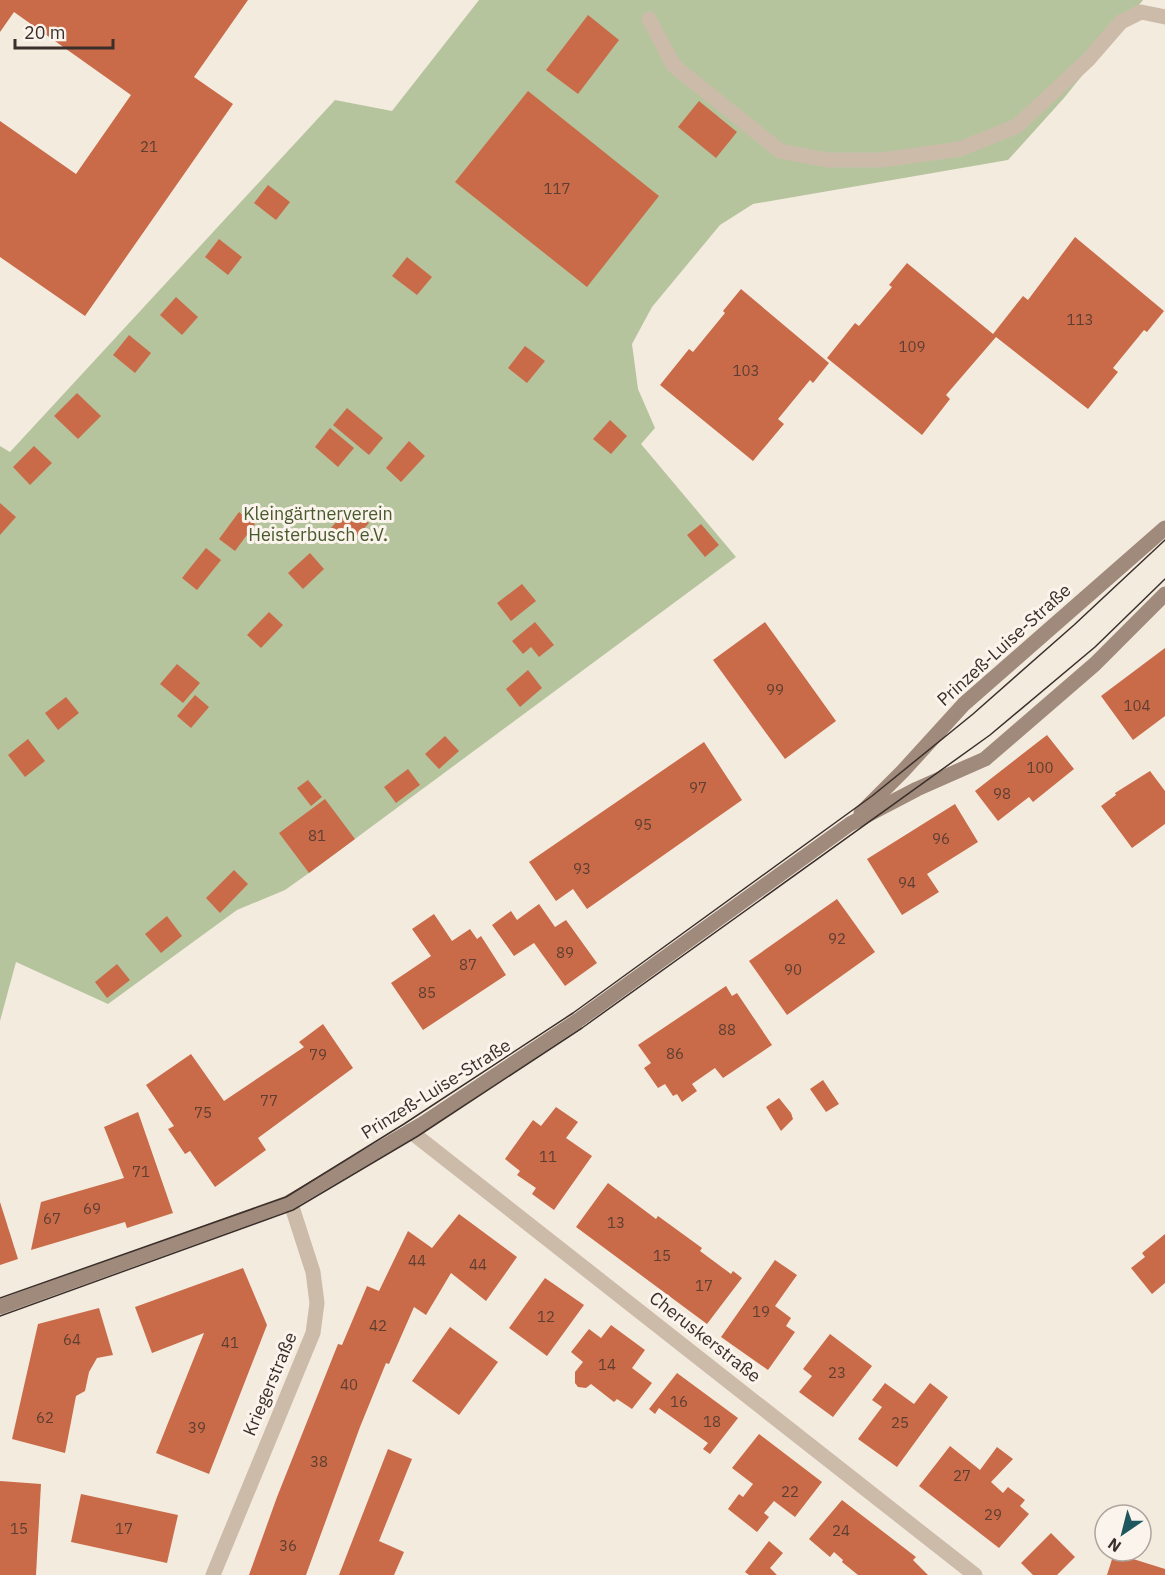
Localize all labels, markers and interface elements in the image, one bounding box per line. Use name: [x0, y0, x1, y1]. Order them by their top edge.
scale bar: [15, 12, 112, 50]
text: 20 m: [24, 21, 66, 44]
house number: 21: [140, 137, 158, 156]
house number: 117: [543, 179, 571, 198]
house number: 113: [1066, 310, 1094, 329]
house number: 109: [898, 337, 926, 356]
house number: 103: [732, 361, 760, 380]
park label: Kleingärtnerverein Heisterbusch e.V.: [243, 502, 393, 546]
street label: Prinzeß-Luise-Straße: [932, 578, 1075, 711]
house number: 99: [766, 680, 784, 699]
house number: 104: [1123, 696, 1151, 715]
house number: 100: [1026, 758, 1054, 777]
house number: 97: [689, 778, 707, 797]
house number: 98: [993, 784, 1011, 803]
house number: 95: [634, 815, 652, 834]
house number: 81: [308, 826, 326, 845]
house number: 96: [932, 829, 950, 848]
house number: 93: [573, 859, 591, 878]
house number: 94: [898, 873, 916, 892]
house number: 92: [828, 929, 846, 948]
house number: 89: [556, 943, 574, 962]
house number: 87: [459, 955, 477, 974]
house number: 90: [784, 960, 802, 979]
house number: 85: [418, 983, 436, 1002]
house number: 88: [718, 1020, 736, 1039]
street label: Prinzeß-Luise-Straße: [357, 1033, 515, 1144]
house number: 86: [666, 1044, 684, 1063]
house number: 79: [309, 1045, 327, 1064]
house number: 77: [260, 1091, 278, 1110]
house number: 75: [194, 1103, 212, 1122]
house number: 11: [539, 1147, 557, 1166]
house number: 71: [132, 1162, 150, 1181]
house number: 69: [83, 1199, 101, 1218]
house number: 67: [43, 1209, 61, 1228]
house number: 13: [607, 1213, 625, 1232]
house number: 15: [653, 1246, 671, 1265]
house number: 44: [408, 1251, 426, 1270]
house number: 44: [469, 1255, 487, 1274]
house number: 17: [695, 1276, 713, 1295]
street label: Cheruskerstraße: [645, 1286, 766, 1387]
house number: 19: [752, 1302, 770, 1321]
house number: 12: [537, 1307, 555, 1326]
house number: 42: [369, 1316, 387, 1335]
street label: Kriegerstraße: [237, 1328, 302, 1439]
house number: 64: [63, 1330, 81, 1349]
house number: 41: [221, 1333, 239, 1352]
house number: 14: [598, 1355, 616, 1374]
house number: 23: [828, 1363, 846, 1382]
house number: 40: [340, 1375, 358, 1394]
house number: 16: [670, 1392, 688, 1411]
house number: 62: [36, 1408, 54, 1427]
house number: 18: [703, 1412, 721, 1431]
house number: 25: [891, 1413, 909, 1432]
house number: 39: [188, 1418, 206, 1437]
house number: 38: [310, 1452, 328, 1471]
house number: 27: [953, 1466, 971, 1485]
house number: 22: [781, 1482, 799, 1501]
north arrow: [1093, 1503, 1153, 1563]
house number: 29: [984, 1505, 1002, 1524]
house number: 15: [10, 1519, 28, 1538]
house number: 17: [115, 1519, 133, 1538]
house number: 24: [832, 1521, 850, 1540]
text: N: [1104, 1534, 1125, 1557]
house number: 36: [279, 1536, 297, 1555]

